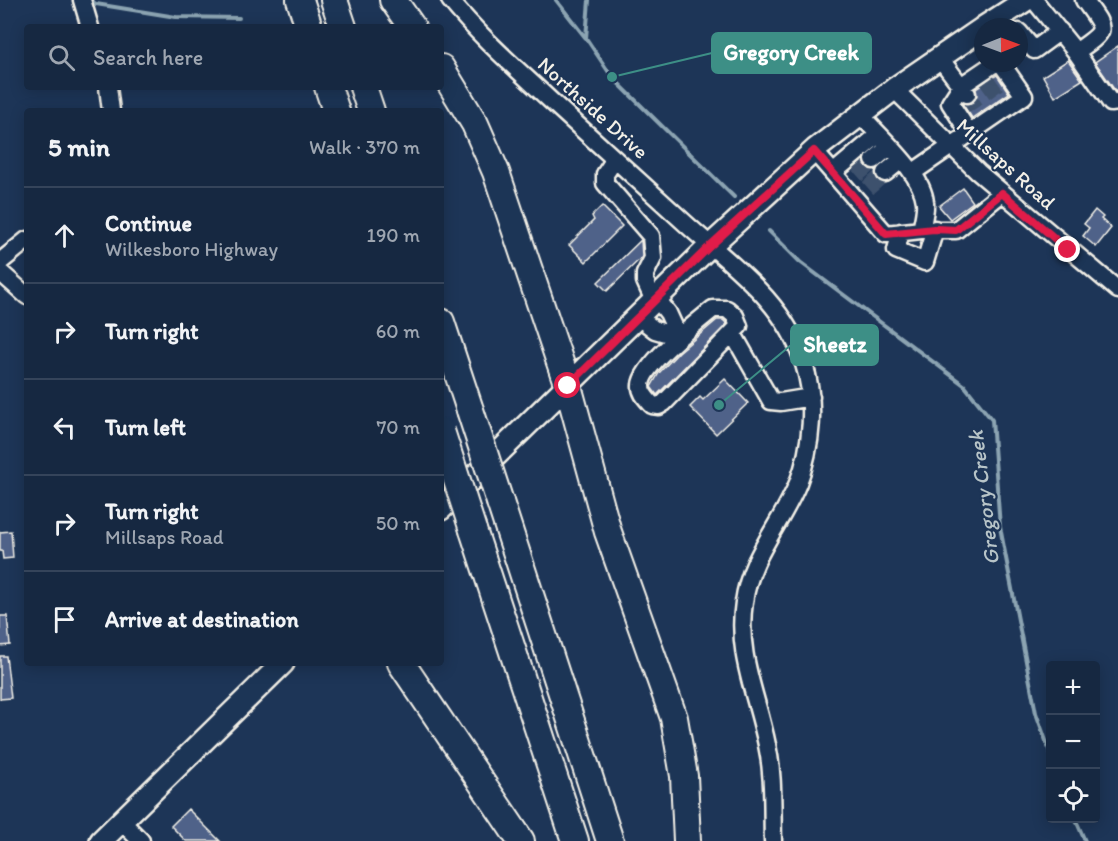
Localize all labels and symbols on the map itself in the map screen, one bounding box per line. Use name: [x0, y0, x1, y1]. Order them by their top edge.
north arrow: [974, 18, 1028, 72]
callout: Gregory Creek: [712, 33, 871, 73]
text: Gregory Creek: [723, 39, 859, 66]
street label: Northside Drive: [533, 51, 654, 164]
street label: Millsaps Road: [952, 113, 1061, 215]
route end: [1054, 236, 1080, 262]
callout: Sheetz: [791, 325, 878, 365]
text: Sheetz: [803, 331, 868, 358]
route start: [554, 372, 580, 398]
water label: Gregory Creek: [962, 427, 1005, 567]

